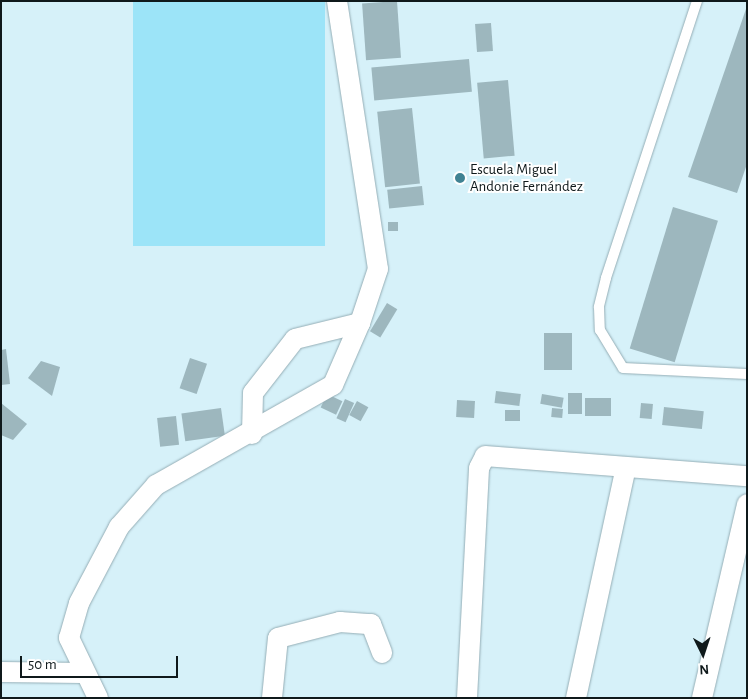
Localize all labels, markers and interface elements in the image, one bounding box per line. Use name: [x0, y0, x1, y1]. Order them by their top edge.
place label: Escuela Miguel Andonie Fernández: [470, 160, 583, 195]
marker: Escuela Miguel Andonie Fernández: [454, 172, 466, 184]
north arrow: [678, 629, 728, 679]
scale bar: [22, 646, 180, 678]
text: 50 m: [28, 657, 57, 672]
text: N: [699, 662, 709, 676]

